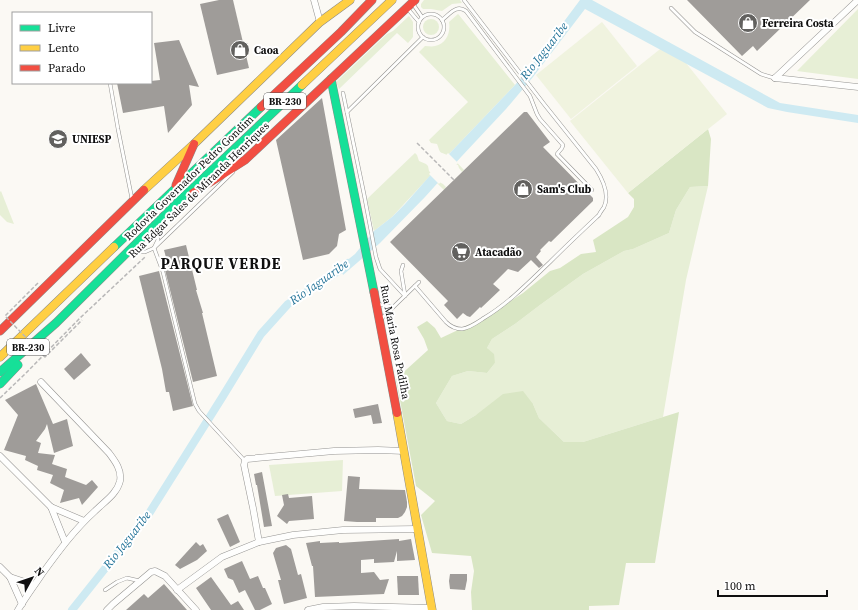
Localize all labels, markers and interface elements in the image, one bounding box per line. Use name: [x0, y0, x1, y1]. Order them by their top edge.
legend: [12, 12, 152, 84]
shop icon: Ferreira Costa: [737, 12, 759, 34]
place label: Ferreira Costa: [762, 16, 834, 31]
water label: Rio Jaguaribe: [516, 19, 571, 84]
text: Livre: [48, 20, 76, 36]
shop icon: Caoa: [229, 39, 251, 61]
text: Lento: [48, 40, 79, 56]
place label: Caoa: [254, 43, 279, 58]
text: Parado: [48, 60, 86, 76]
road number: BR-230: [264, 93, 306, 109]
street label: Rodovia Governador Pedro Gondim: [121, 112, 257, 244]
street label: Rua Edgar Sales de Miranda Henriques: [125, 118, 273, 261]
school or university icon: UNIESP: [47, 128, 69, 150]
place label: UNIESP: [72, 132, 112, 147]
shop icon: Sam's Club: [512, 178, 534, 200]
place label: Sam's Club: [537, 182, 592, 197]
supermarket icon: Atacadão: [450, 241, 472, 263]
place label: Atacadão: [475, 245, 522, 260]
district label: PARQUE VERDE: [161, 253, 281, 274]
water label: Rio Jaguaribe: [286, 256, 352, 309]
street label: Rua Maria Rosa Padilha: [377, 284, 414, 401]
road number: BR-230: [7, 339, 49, 355]
water label: Rio Jaguaribe: [99, 508, 154, 573]
north arrow: [12, 558, 52, 598]
text: N: [31, 564, 48, 580]
scale bar: [718, 572, 827, 598]
text: 100 m: [724, 578, 756, 594]

